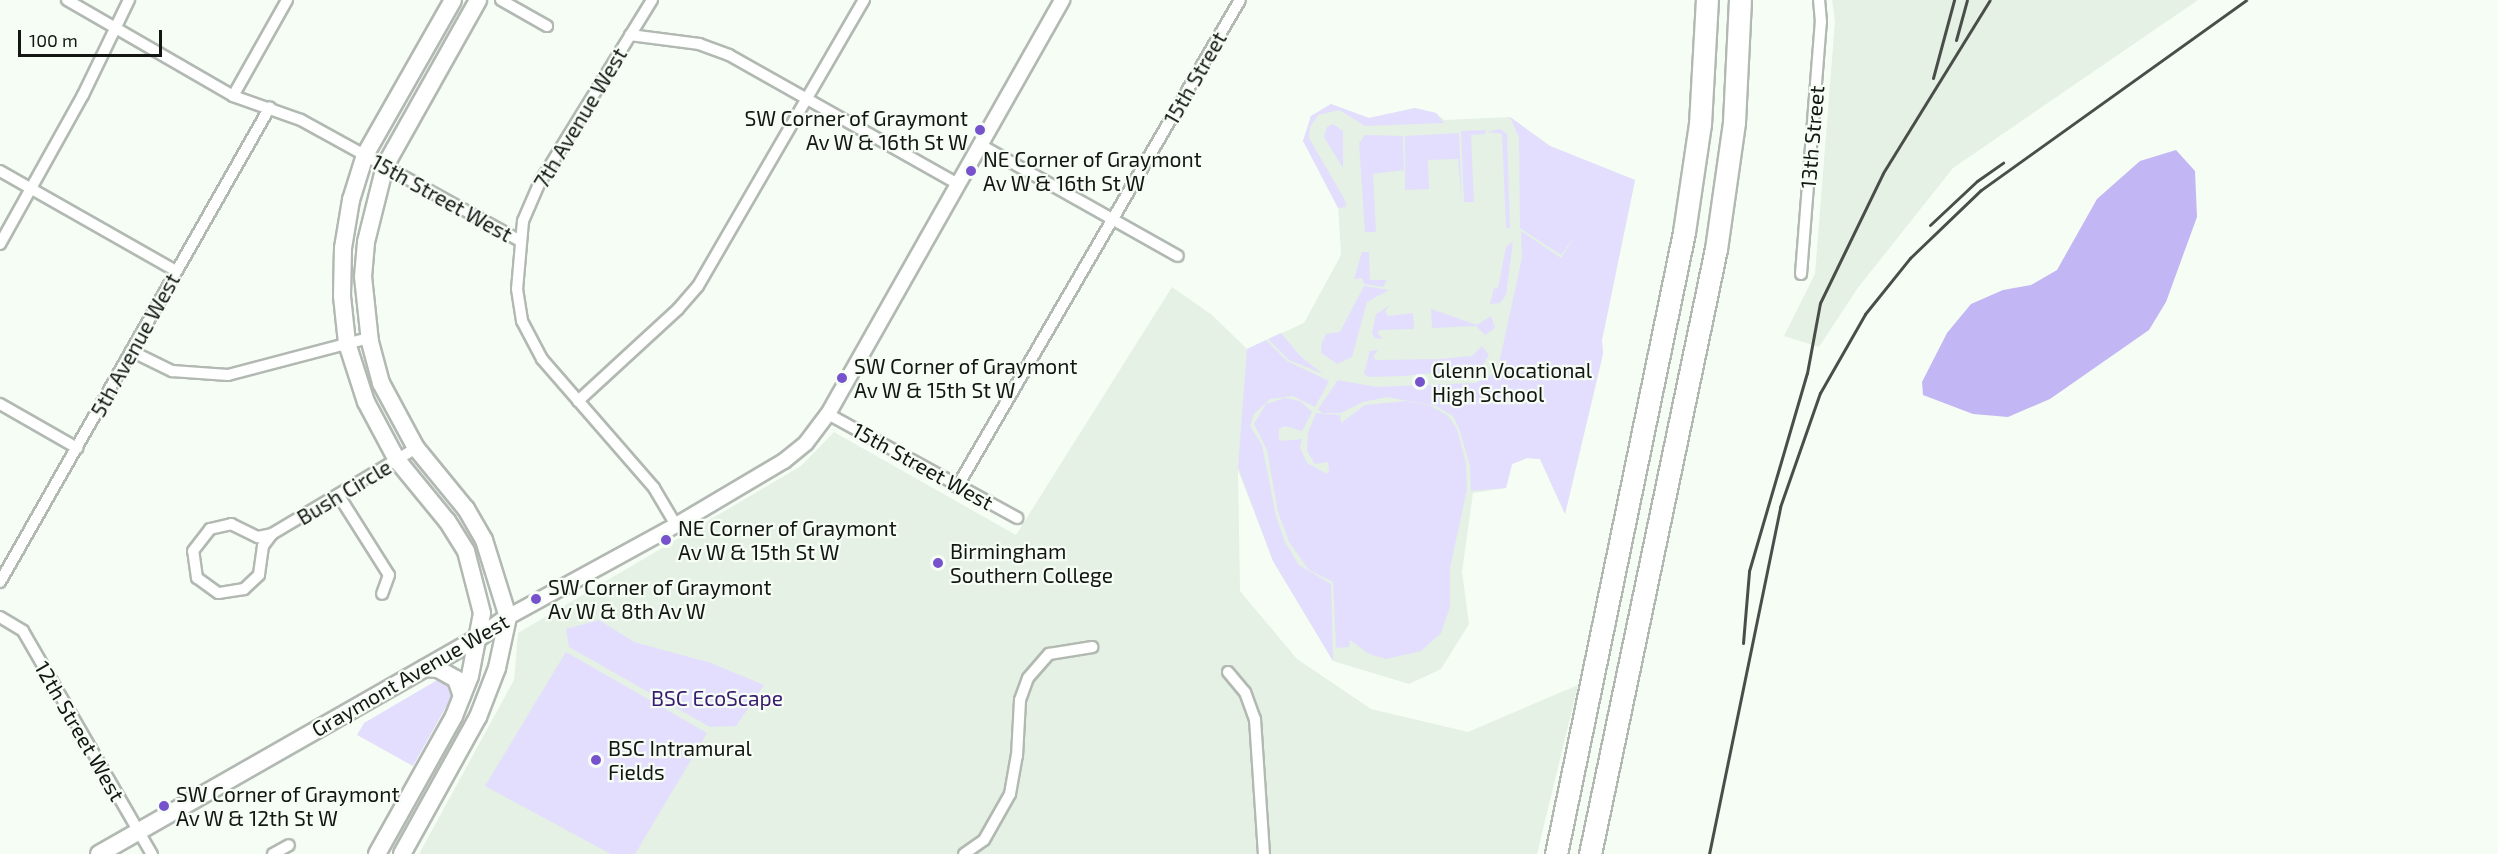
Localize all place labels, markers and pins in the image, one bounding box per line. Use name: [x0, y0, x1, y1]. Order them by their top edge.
place label: SW Corner of Graymont Av W & 16th St W: [743, 105, 968, 155]
marker: SW Corner of Graymont Av W & 16th St W: [973, 123, 987, 137]
place label: NE Corner of Graymont Av W & 16th St W: [983, 146, 1202, 196]
marker: NE Corner of Graymont Av W & 16th St W: [964, 164, 978, 178]
place label: SW Corner of Graymont Av W & 15th St W: [854, 353, 1079, 403]
place label: Glenn Vocational High School: [1432, 357, 1593, 407]
marker: SW Corner of Graymont Av W & 15th St W: [835, 371, 849, 385]
marker: Glenn Vocational High School: [1413, 375, 1427, 389]
place label: NE Corner of Graymont Av W & 15th St W: [678, 515, 897, 565]
marker: NE Corner of Graymont Av W & 15th St W: [659, 533, 673, 547]
place label: Birmingham Southern College: [950, 538, 1113, 588]
marker: Birmingham Southern College: [931, 556, 945, 570]
place label: SW Corner of Graymont Av W & 8th Av W: [548, 574, 773, 624]
marker: SW Corner of Graymont Av W & 8th Av W: [529, 592, 543, 606]
place label: BSC Intramural Fields: [608, 735, 752, 785]
marker: BSC Intramural Fields: [589, 753, 603, 767]
place label: SW Corner of Graymont Av W & 12th St W: [176, 781, 401, 831]
marker: SW Corner of Graymont Av W & 12th St W: [157, 799, 171, 813]

